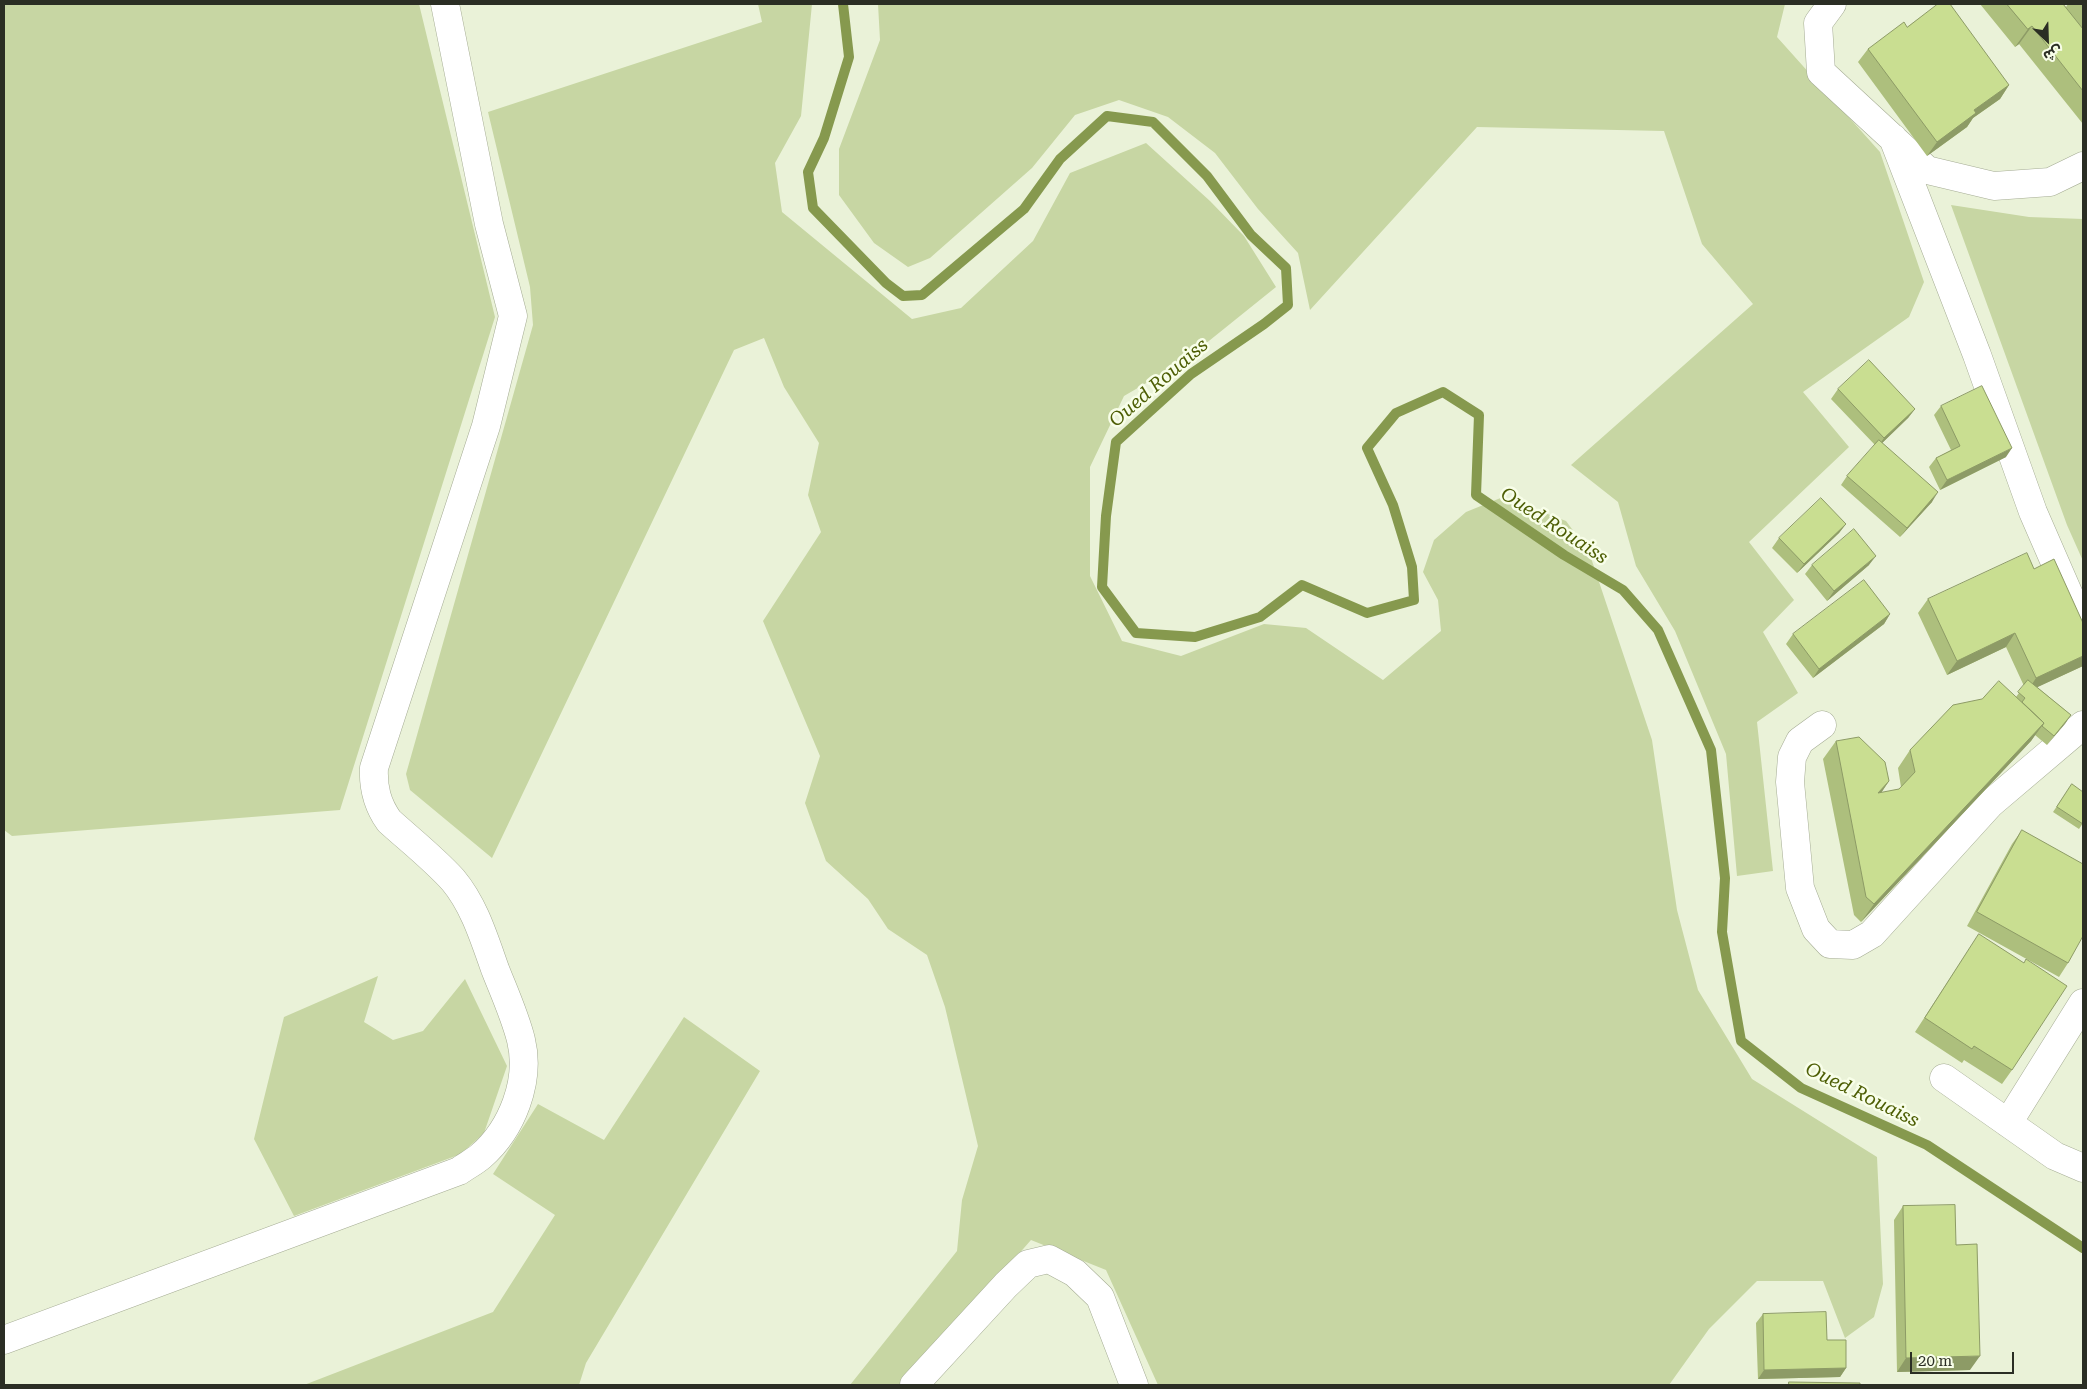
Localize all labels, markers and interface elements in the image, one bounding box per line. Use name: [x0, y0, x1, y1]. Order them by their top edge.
north arrow: [2022, 15, 2072, 65]
text: ش: [2041, 42, 2065, 65]
water label: Oued Rouaiss: [1105, 334, 1213, 432]
water label: Oued Rouaiss: [1496, 483, 1612, 569]
water label: Oued Rouaiss: [1802, 1058, 1922, 1132]
scale bar: [1912, 1342, 2016, 1374]
text: 20 m: [1918, 1352, 1952, 1370]

